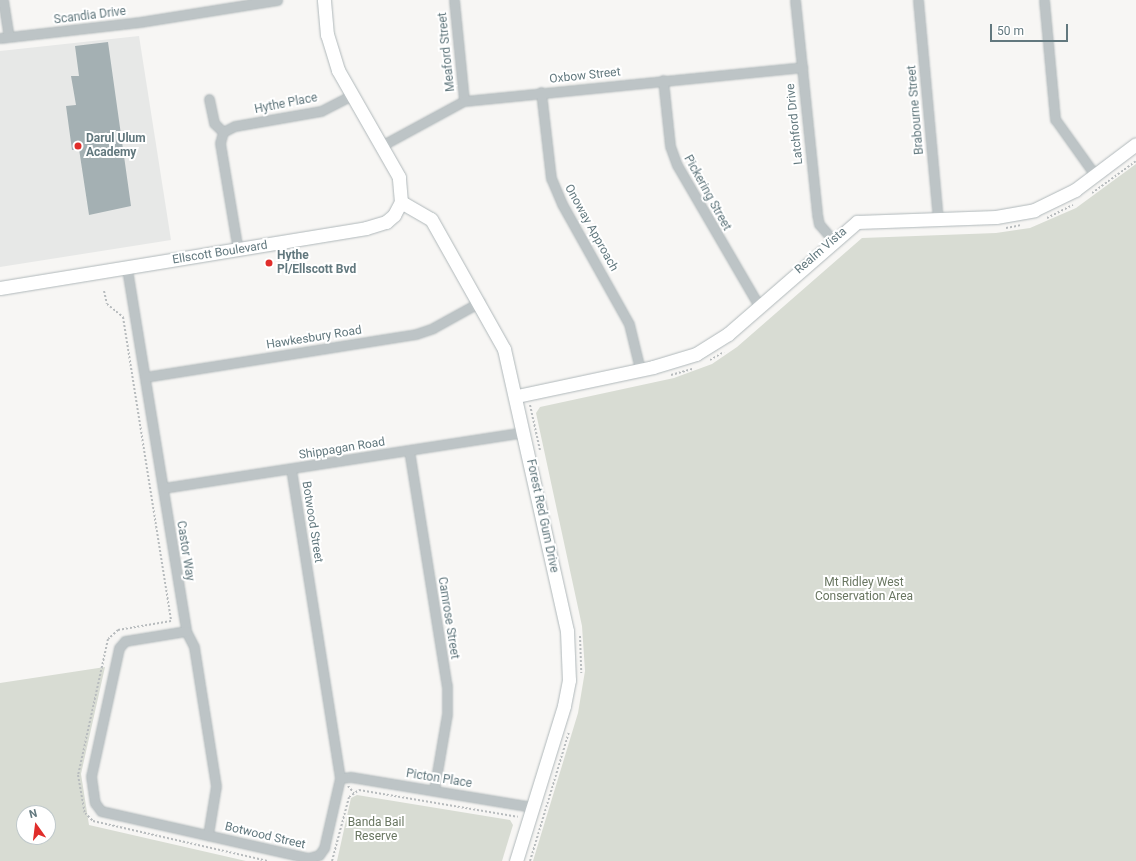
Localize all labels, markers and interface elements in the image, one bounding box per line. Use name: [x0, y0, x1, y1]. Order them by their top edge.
street label: Scandia Drive: [53, 4, 127, 28]
street label: Meaford Street: [436, 12, 458, 92]
scale bar: [992, 16, 1070, 42]
text: 50 m: [997, 24, 1024, 38]
street label: Oxbow Street: [549, 65, 621, 87]
street label: Brabourne Street: [905, 65, 927, 155]
street label: Latchford Drive: [784, 83, 806, 165]
street label: Hythe Place: [253, 91, 319, 117]
place label: Darul Ulum Academy: [86, 132, 146, 160]
marker: Darul Ulum Academy: [73, 141, 83, 151]
street label: Pickering Street: [680, 153, 734, 233]
street label: Onoway Approach: [561, 182, 621, 274]
street label: Realm Vista: [792, 225, 850, 277]
street label: Ellscott Boulevard: [172, 238, 268, 268]
place label: Hythe Pl/Ellscott Bvd: [277, 249, 356, 277]
marker: Hythe Pl/Ellscott Bvd: [264, 258, 274, 268]
street label: Hawkesbury Road: [265, 323, 363, 353]
street label: Shippagan Road: [298, 435, 386, 463]
street label: Forest Red Gum Drive: [523, 458, 561, 574]
street label: Botwood Street: [298, 480, 326, 564]
street label: Castor Way: [173, 520, 197, 582]
street label: Camrose Street: [434, 576, 462, 660]
park label: Mt Ridley West Conservation Area: [815, 576, 913, 604]
street label: Picton Place: [405, 767, 473, 791]
north arrow: [16, 805, 56, 845]
text: N: [28, 807, 39, 821]
park label: Banda Bail Reserve: [348, 816, 404, 844]
street label: Botwood Street: [223, 820, 307, 852]

